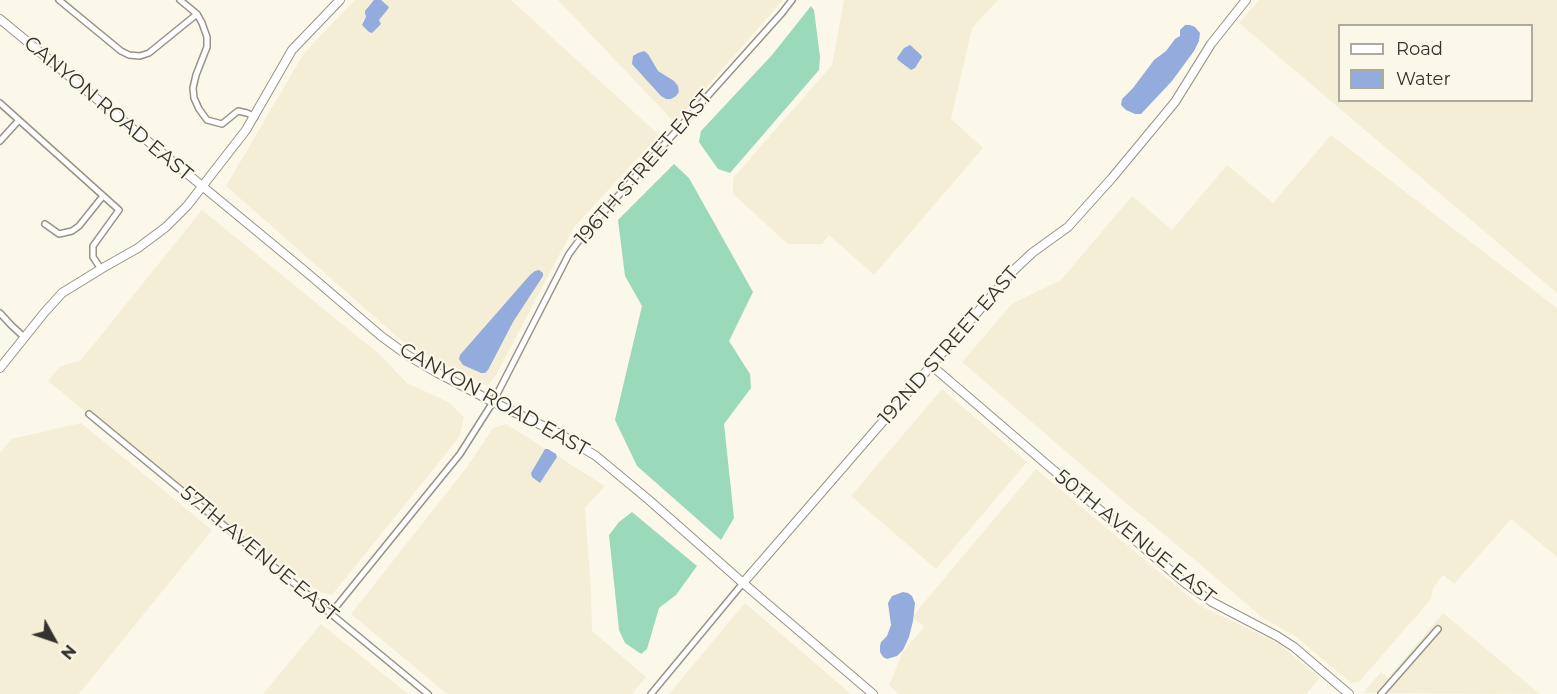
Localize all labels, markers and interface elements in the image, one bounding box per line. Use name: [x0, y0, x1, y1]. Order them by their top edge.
legend: [1338, 24, 1533, 102]
street label: CANYON ROAD EAST: [19, 31, 197, 187]
text: Road: [1396, 38, 1443, 60]
text: Water: [1396, 68, 1451, 90]
street label: 196TH STREET EAST: [570, 86, 718, 250]
street label: 192ND STREET EAST: [874, 262, 1024, 430]
street label: CANYON ROAD EAST: [395, 338, 593, 462]
street label: 50TH AVENUE EAST: [1050, 465, 1220, 609]
street label: 57TH AVENUE EAST: [175, 481, 343, 627]
north arrow: [24, 610, 84, 670]
text: N: [57, 641, 80, 663]

